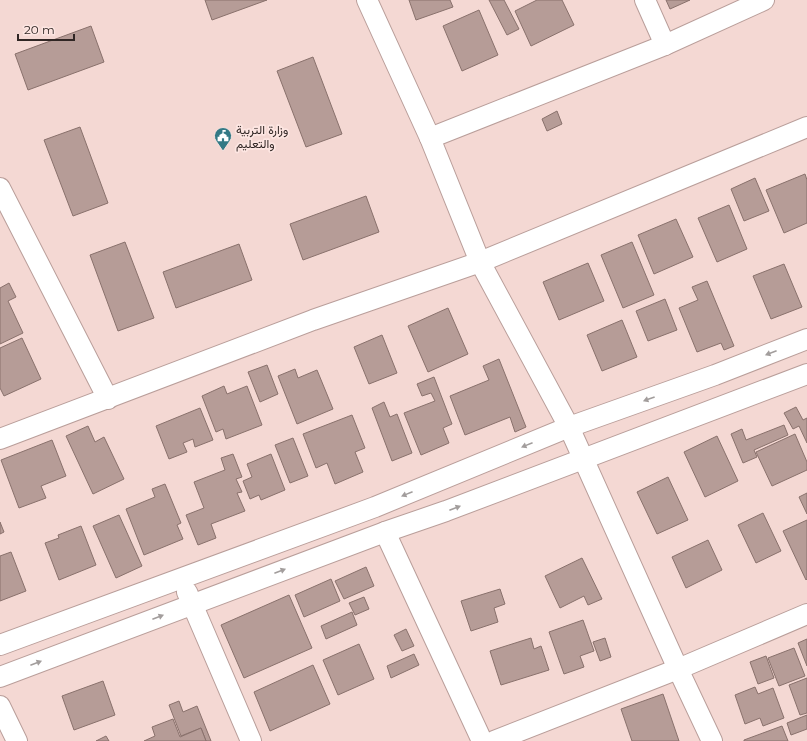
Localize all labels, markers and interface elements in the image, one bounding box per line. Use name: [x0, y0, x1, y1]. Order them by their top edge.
scale bar: [18, 16, 74, 42]
text: 20 m: [24, 22, 55, 37]
place label: وزارة التربية والتعليم: [236, 122, 288, 152]
public building icon: وزارة التربية والتعليم: [213, 126, 233, 151]
one-way arrow: [764, 351, 776, 357]
one-way arrow: [642, 396, 654, 402]
one-way arrow: [521, 442, 533, 448]
one-way arrow: [401, 492, 413, 498]
one-way arrow: [449, 504, 461, 510]
one-way arrow: [274, 568, 286, 574]
one-way arrow: [153, 614, 165, 620]
one-way arrow: [31, 660, 43, 666]

